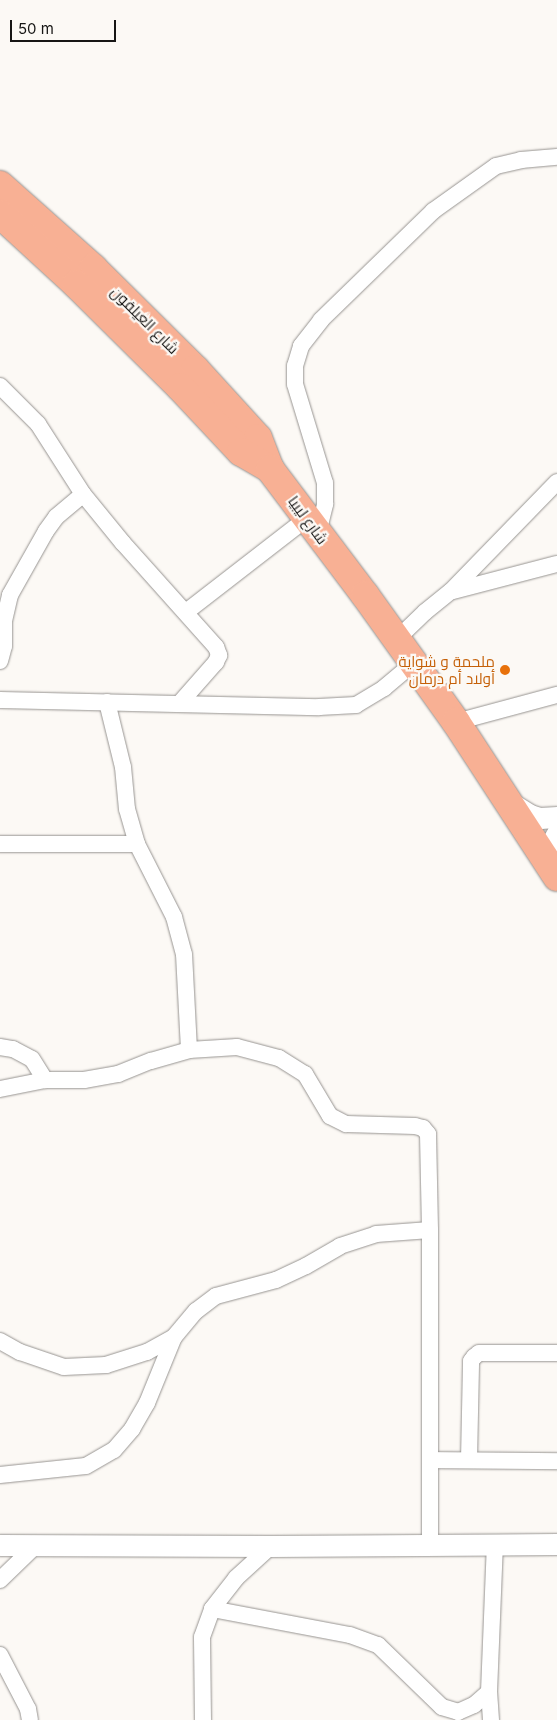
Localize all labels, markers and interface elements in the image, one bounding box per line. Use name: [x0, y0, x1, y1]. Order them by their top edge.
scale bar: [12, 10, 119, 42]
text: 50 m: [18, 19, 54, 38]
street label: شارع العيلفون: [107, 282, 183, 358]
street label: شارع ليبيا: [285, 492, 331, 548]
place label: ملحمة و شواية أولاد أم درمان: [399, 652, 495, 687]
marker: ملحمة و شواية أولاد أم درمان: [499, 664, 511, 676]

